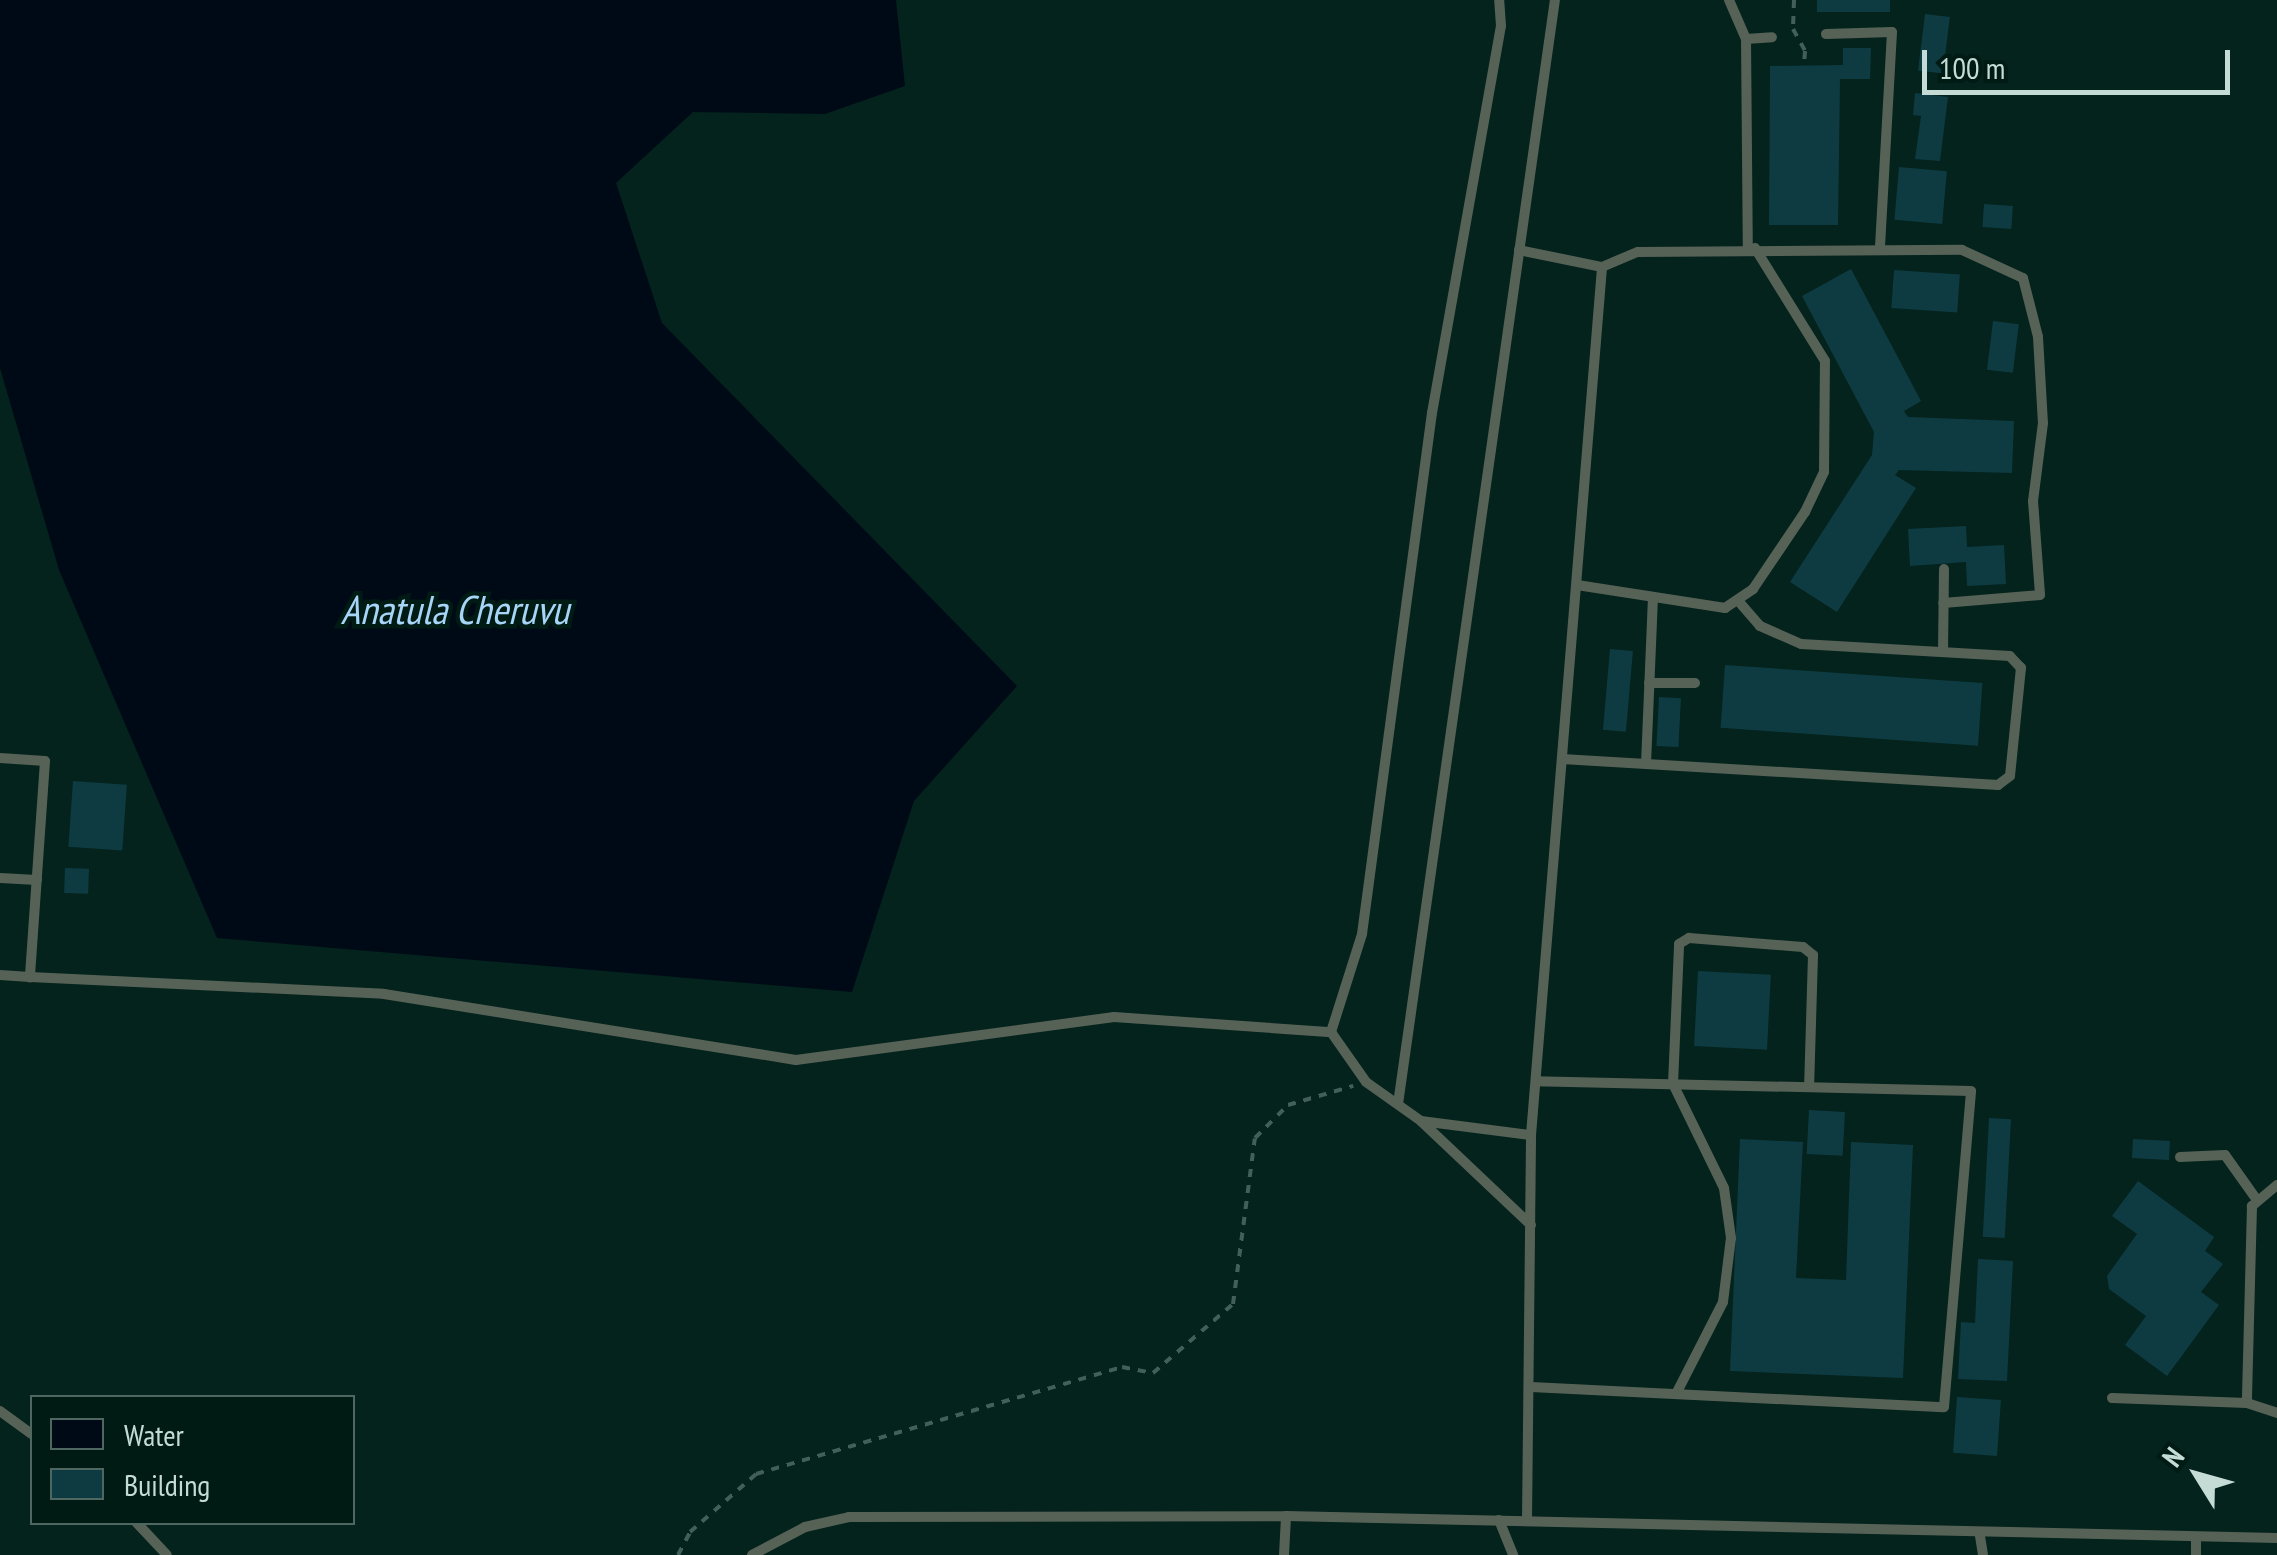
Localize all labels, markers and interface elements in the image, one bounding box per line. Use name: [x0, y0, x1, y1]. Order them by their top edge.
scale bar: [1927, 30, 2234, 92]
text: 100 m: [1939, 48, 2005, 87]
water label: Anatula Cheruvu: [341, 585, 569, 633]
legend: [30, 1395, 355, 1525]
text: Water: [124, 1415, 184, 1454]
north arrow: [2147, 1425, 2247, 1525]
text: N: [2153, 1439, 2192, 1474]
text: Building: [124, 1465, 210, 1504]

